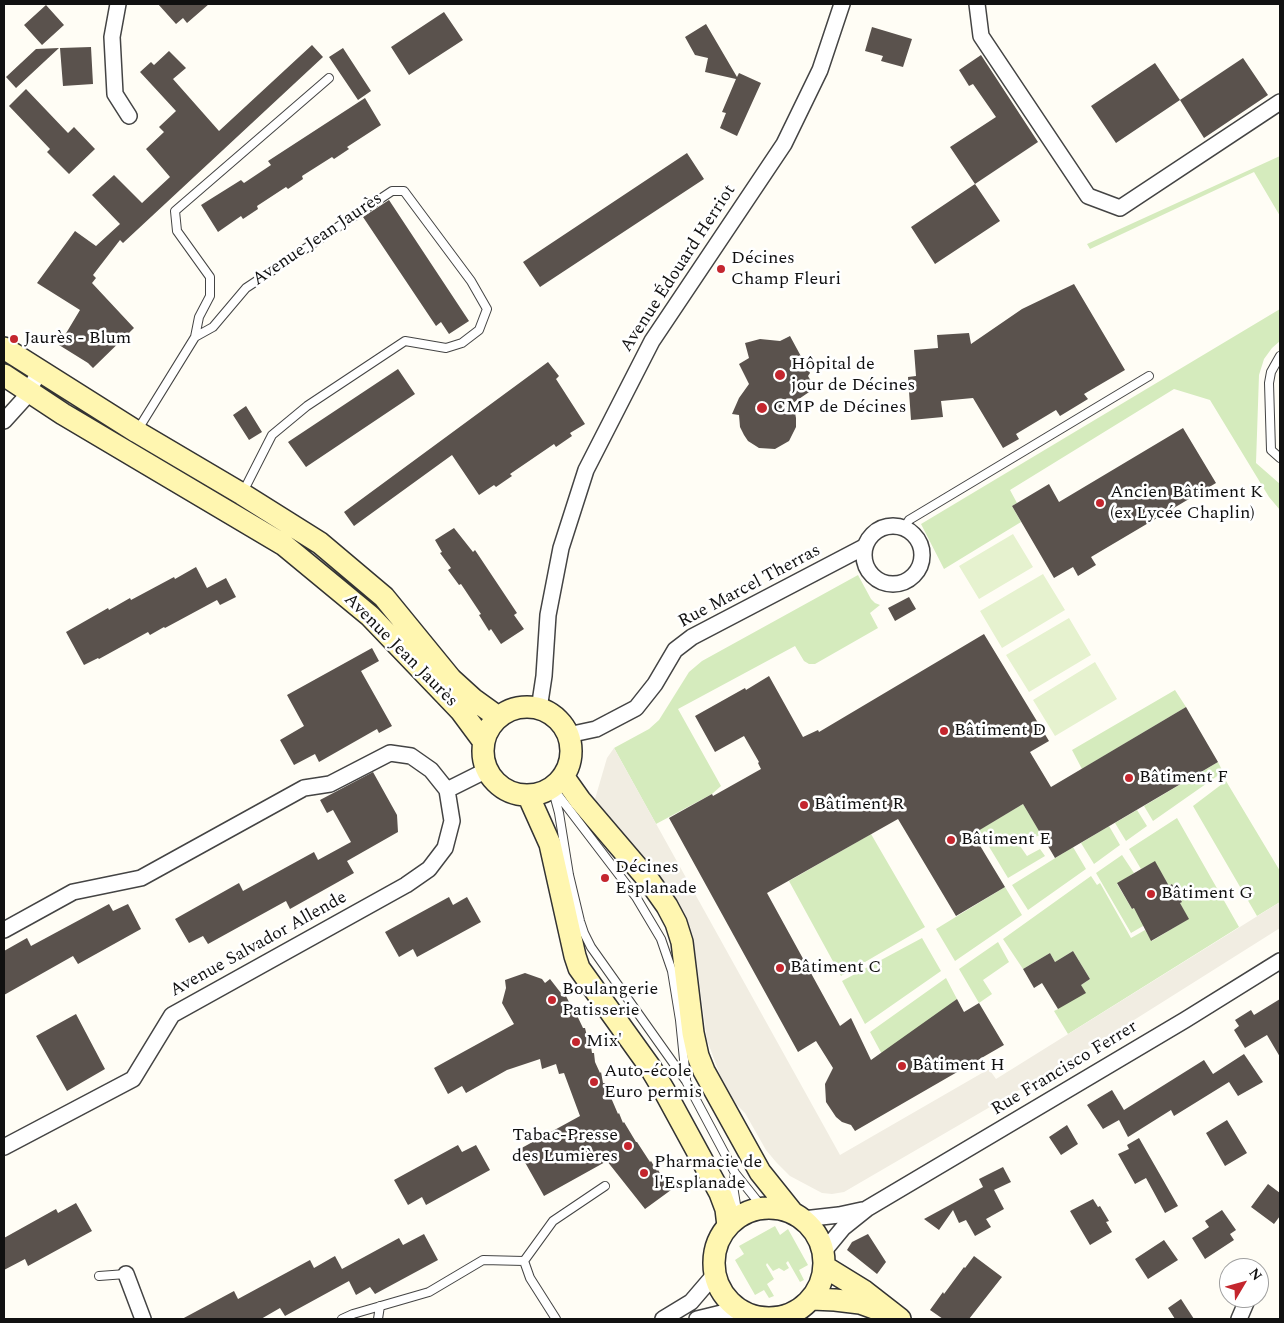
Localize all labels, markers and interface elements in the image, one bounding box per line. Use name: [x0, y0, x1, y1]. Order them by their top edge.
street label: Avenue Édouard Herriot: [617, 181, 741, 357]
street label: Avenue Jean Jaurès: [249, 188, 387, 292]
place label: Décines Champ Fleuri: [731, 248, 841, 290]
marker: Décines Champ Fleuri: [715, 263, 727, 275]
place label: Jaurès - Blum: [24, 328, 131, 350]
marker: Jaurès - Blum: [8, 333, 20, 345]
place label: Hôpital de jour de Décines: [791, 354, 915, 396]
marker: Hôpital de jour de Décines: [773, 368, 787, 382]
place label: CMP de Décines: [773, 397, 906, 419]
marker: CMP de Décines: [755, 401, 769, 415]
place label: Ancien Bâtiment K (ex Lycée Chaplin): [1110, 482, 1263, 524]
marker: Ancien Bâtiment K (ex Lycée Chaplin): [1094, 497, 1106, 509]
street label: Rue Marcel Therras: [675, 540, 825, 634]
street label: Avenue Jean Jaurès: [339, 590, 461, 712]
place label: Bâtiment D: [954, 720, 1046, 742]
marker: Bâtiment D: [938, 725, 950, 737]
place label: Bâtiment F: [1139, 767, 1228, 789]
marker: Bâtiment F: [1123, 772, 1135, 784]
place label: Bâtiment R: [814, 794, 904, 816]
marker: Bâtiment R: [798, 799, 810, 811]
place label: Bâtiment E: [961, 829, 1051, 851]
marker: Bâtiment E: [945, 834, 957, 846]
place label: Décines Esplanade: [615, 857, 697, 900]
marker: Décines Esplanade: [599, 872, 611, 884]
place label: Bâtiment G: [1161, 883, 1253, 905]
street label: Avenue Salvador Allende: [167, 887, 351, 1003]
marker: Bâtiment G: [1145, 888, 1157, 900]
place label: Bâtiment C: [790, 957, 881, 979]
marker: Bâtiment C: [774, 962, 786, 974]
place label: Boulangerie Patisserie: [562, 979, 658, 1022]
marker: Boulangerie Patisserie: [546, 994, 558, 1006]
street label: Rue Francisco Ferrer: [988, 1017, 1142, 1121]
place label: Mix': [586, 1031, 622, 1053]
marker: Mix': [570, 1036, 582, 1048]
place label: Bâtiment H: [912, 1055, 1005, 1077]
marker: Bâtiment H: [896, 1060, 908, 1072]
place label: Auto-école Euro permis: [604, 1061, 702, 1104]
marker: Auto-école Euro permis: [588, 1076, 600, 1088]
place label: Tabac-Presse des Lumières: [512, 1125, 618, 1168]
marker: Tabac-Presse des Lumières: [622, 1140, 634, 1152]
place label: Pharmacie de l'Esplanade: [654, 1152, 762, 1194]
marker: Pharmacie de l'Esplanade: [638, 1167, 650, 1179]
north arrow: [1219, 1258, 1269, 1308]
text: N: [1244, 1263, 1267, 1285]

